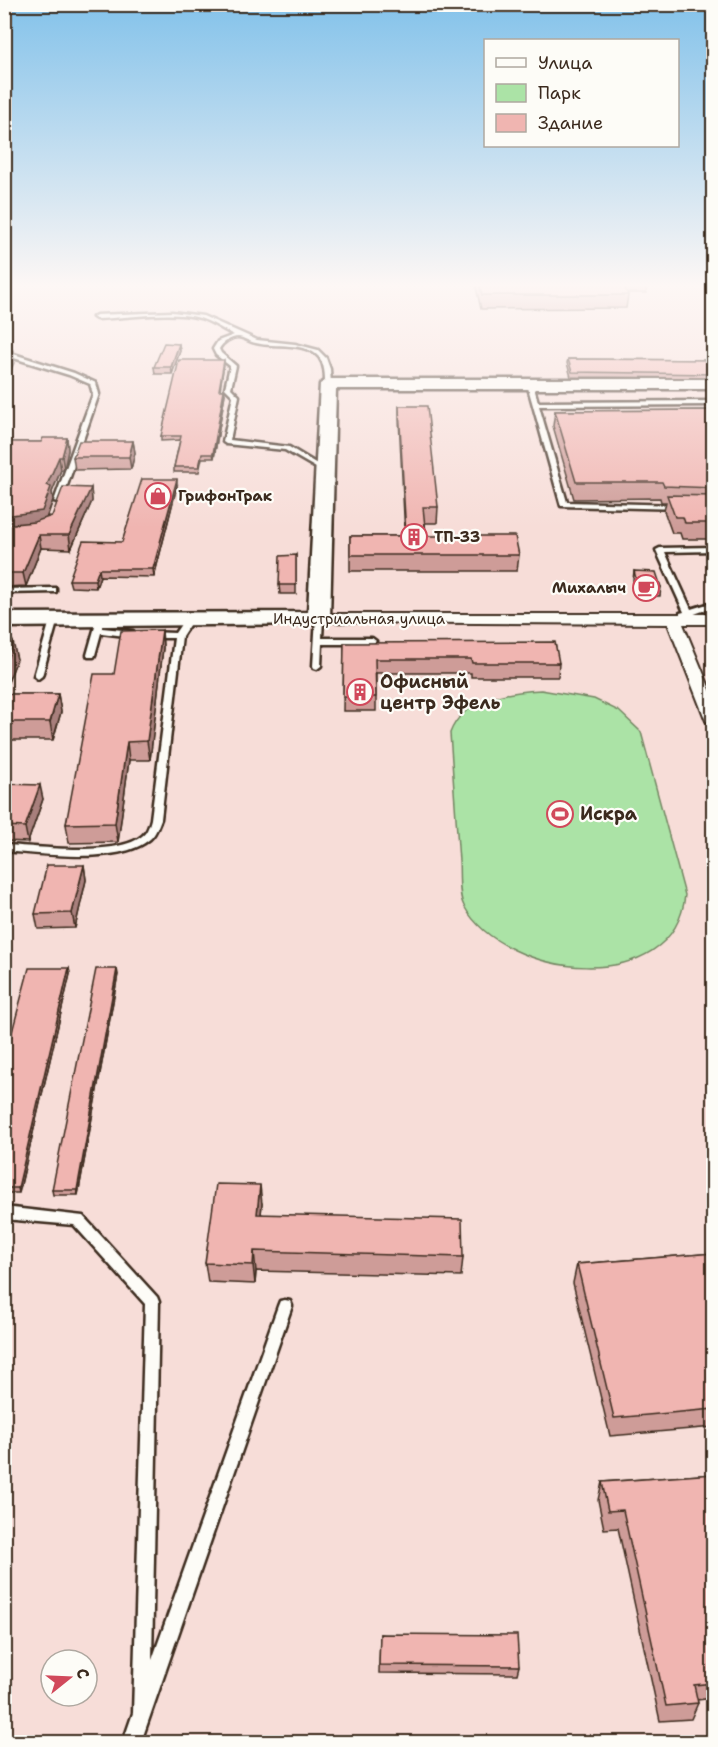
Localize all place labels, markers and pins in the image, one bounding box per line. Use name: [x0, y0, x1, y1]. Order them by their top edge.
shop icon: ГрифонТрак: [143, 481, 173, 511]
place label: ГрифонТрак: [178, 486, 273, 506]
building icon: ТП-33: [399, 522, 429, 552]
place label: ТП-33: [434, 527, 480, 547]
cafe icon: Михалыч: [631, 573, 661, 603]
place label: Михалыч: [552, 578, 626, 598]
place label: Офисный центр Эфель: [380, 670, 500, 715]
building icon: Офисный центр Эфель: [345, 677, 375, 707]
sports icon: Искра: [545, 799, 575, 829]
place label: Искра: [580, 802, 638, 826]

